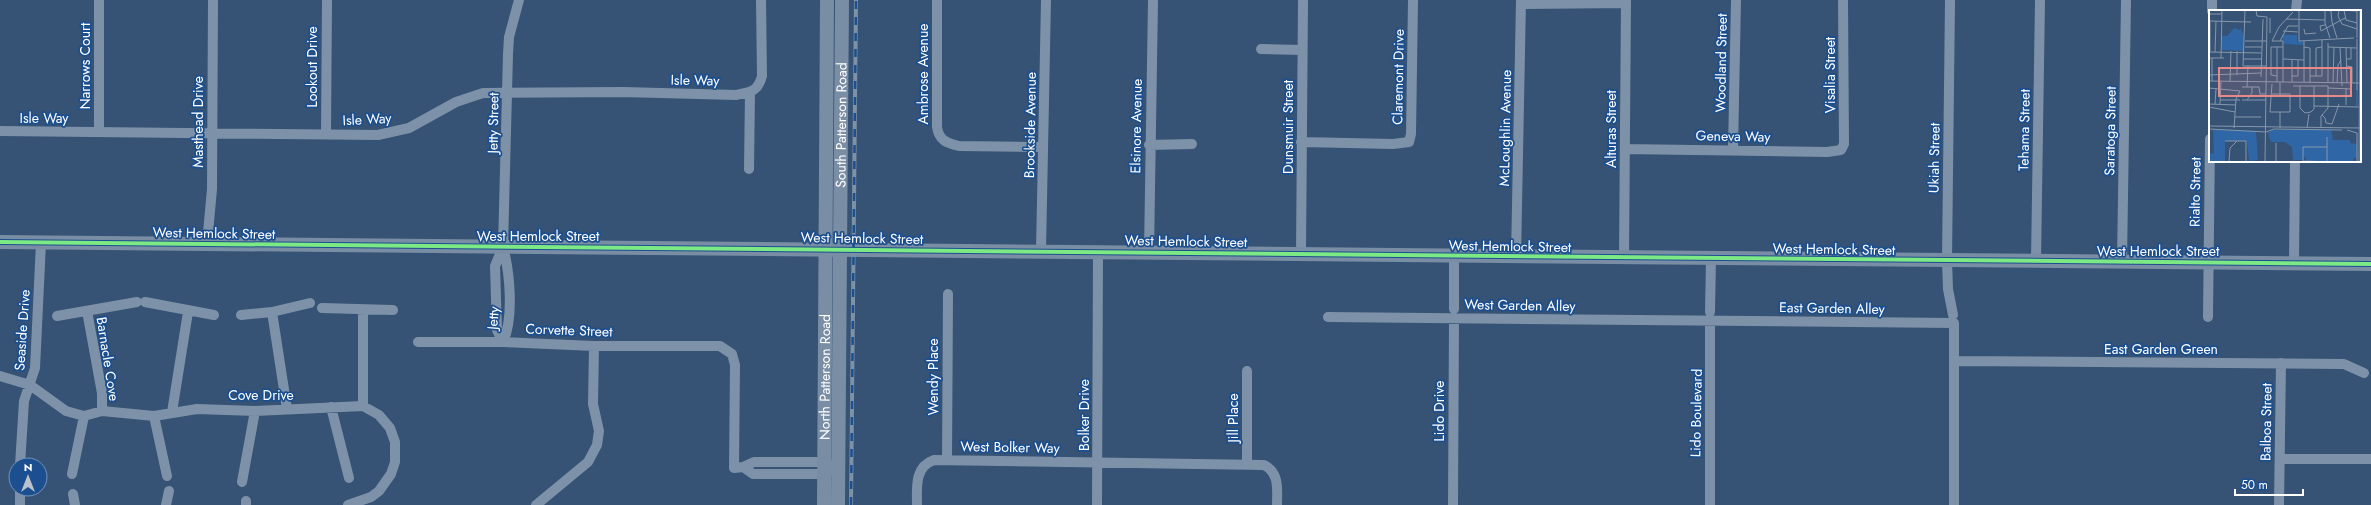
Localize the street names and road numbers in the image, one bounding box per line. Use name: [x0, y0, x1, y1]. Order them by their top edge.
street label: Woodland Street: [1710, 13, 1732, 113]
street label: Narrows Court: [75, 22, 95, 109]
street label: Ambrose Avenue: [913, 23, 933, 125]
street label: Lookout Drive: [302, 26, 322, 108]
street label: Claremont Drive: [1387, 29, 1409, 125]
street label: Visalia Street: [1820, 36, 1840, 113]
street label: South Patterson Road: [831, 62, 852, 188]
street label: McLoughlin Avenue: [1494, 69, 1516, 187]
street label: Isle Way: [670, 70, 720, 90]
street label: Brookside Avenue: [1019, 72, 1041, 178]
street label: Masthead Drive: [188, 76, 208, 168]
street label: Elsinore Avenue: [1125, 78, 1147, 174]
street label: Dunsmuir Street: [1278, 79, 1298, 174]
street label: Saratoga Street: [2099, 86, 2121, 176]
street label: Tehama Street: [2013, 88, 2035, 171]
street label: Alturas Street: [1601, 89, 1621, 168]
street label: Jetty Street: [482, 92, 504, 156]
street label: Isle Way: [20, 108, 69, 128]
street label: Isle Way: [342, 108, 393, 130]
street label: Ukiah Street: [1923, 122, 1945, 193]
street label: Geneva Way: [1695, 125, 1771, 147]
street label: Rialto Street: [2184, 156, 2206, 227]
street label: West Hemlock Street: [153, 222, 276, 244]
street label: West Hemlock Street: [477, 226, 600, 246]
street label: West Hemlock Street: [801, 227, 924, 249]
street label: West Hemlock Street: [1125, 230, 1248, 252]
street label: West Hemlock Street: [1449, 235, 1572, 257]
street label: West Hemlock Street: [1773, 238, 1896, 260]
street label: West Hemlock Street: [2097, 241, 2220, 261]
street label: Seaside Drive: [9, 289, 35, 371]
street label: West Garden Alley: [1464, 294, 1577, 316]
street label: East Garden Alley: [1779, 297, 1886, 319]
street label: Jetty: [482, 305, 504, 333]
street label: North Patterson Road: [814, 314, 835, 440]
street label: Barnacle Cove: [91, 315, 125, 403]
street label: Corvette Street: [525, 318, 614, 342]
street label: Wendy Place: [923, 338, 943, 416]
street label: East Garden Green: [2104, 339, 2218, 359]
street label: Lido Boulevard: [1685, 369, 1707, 457]
street label: Bolker Drive: [1074, 379, 1094, 451]
street label: Lido Drive: [1429, 381, 1449, 441]
street label: Balboa Street: [2255, 382, 2277, 461]
street label: Cove Drive: [228, 385, 294, 405]
street label: Jill Place: [1223, 393, 1243, 445]
street label: West Bolker Way: [960, 436, 1061, 458]

